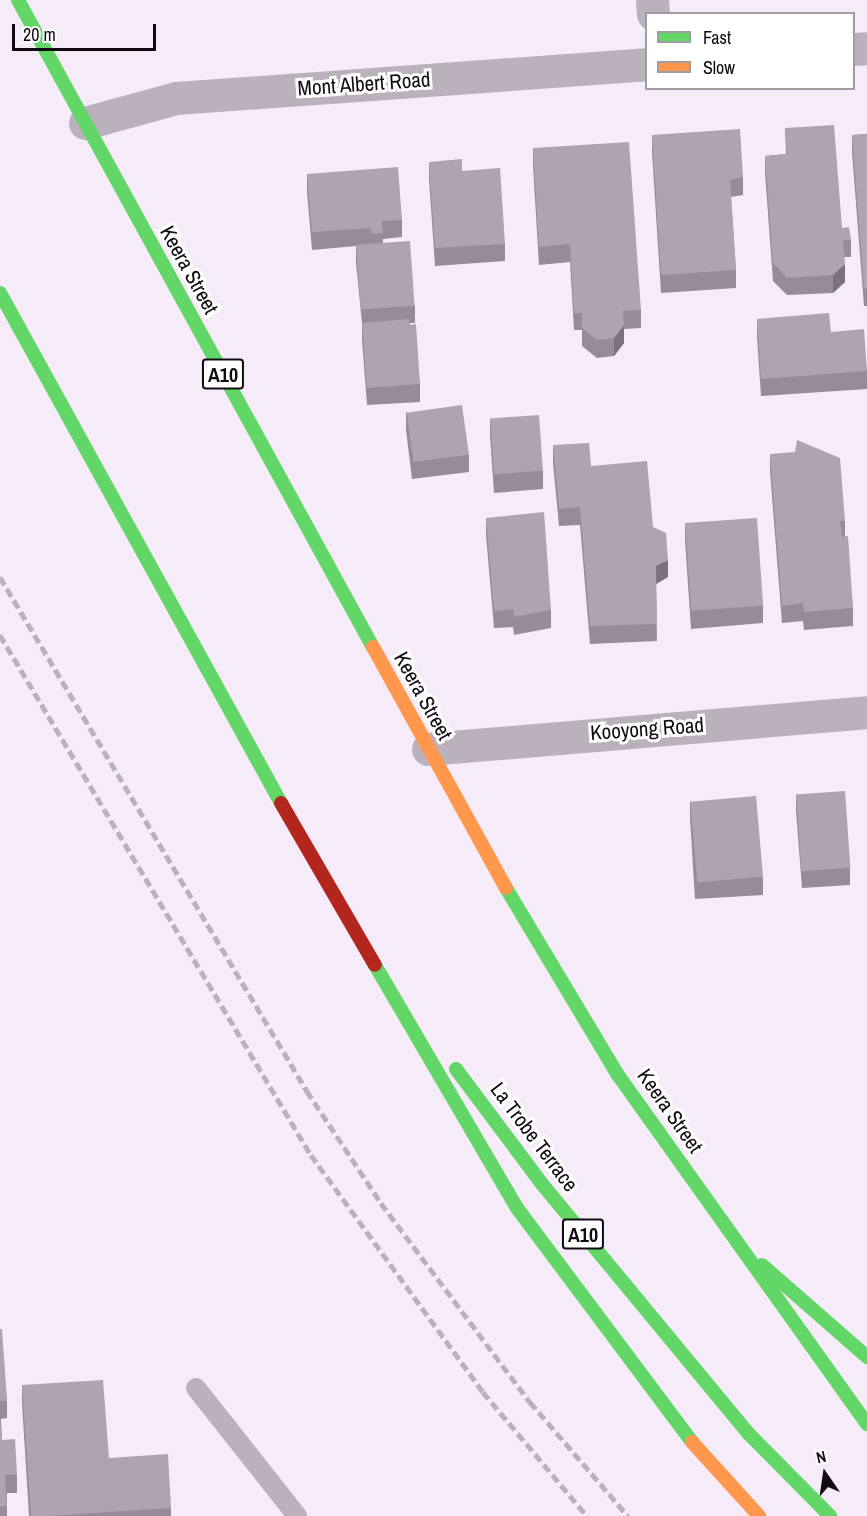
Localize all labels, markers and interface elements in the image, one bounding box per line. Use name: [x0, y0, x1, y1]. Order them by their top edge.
scale bar: [15, 12, 159, 50]
legend: [645, 12, 855, 90]
text: 20 m: [23, 22, 56, 47]
text: Fast: [703, 25, 731, 50]
text: Slow: [703, 55, 735, 80]
street label: Mont Albert Road: [296, 67, 432, 101]
street label: Keera Street: [155, 222, 223, 318]
road number: A10: [200, 357, 246, 391]
street label: Keera Street: [389, 648, 457, 744]
street label: Kooyong Road: [589, 712, 705, 746]
street label: Keera Street: [632, 1064, 708, 1158]
street label: La Trobe Terrace: [485, 1077, 583, 1197]
road number: A10: [560, 1217, 606, 1251]
north arrow: [795, 1444, 855, 1504]
text: N: [814, 1445, 828, 1468]

